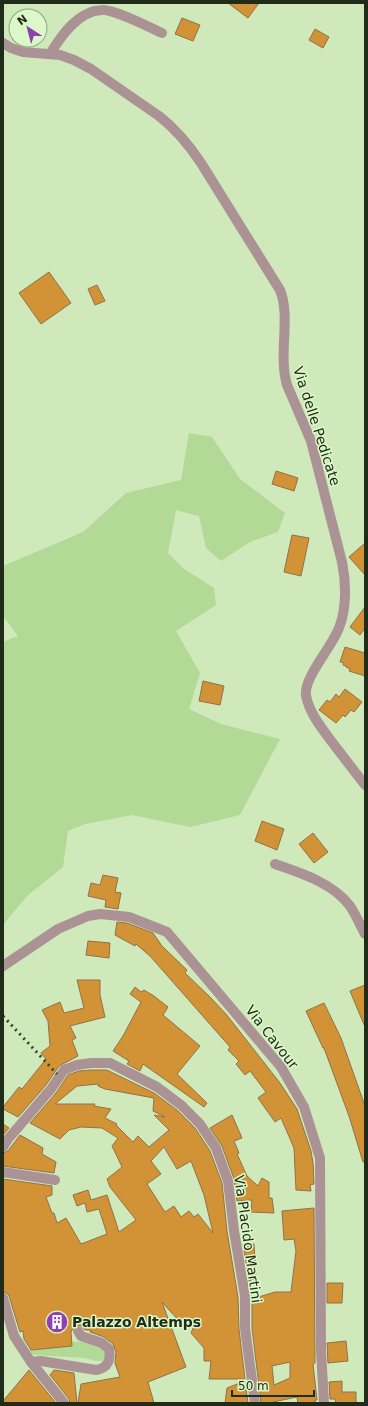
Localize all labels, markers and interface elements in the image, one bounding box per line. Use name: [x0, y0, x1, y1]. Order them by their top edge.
north arrow: [8, 8, 48, 48]
text: N: [15, 12, 30, 28]
street label: Via delle Pedicate: [290, 364, 344, 488]
street label: Via Cavour: [242, 1002, 302, 1072]
street label: Via Placido Martini: [231, 1174, 265, 1304]
building icon: Palazzo Altemps: [44, 1309, 70, 1335]
place label: Palazzo Altemps: [72, 1314, 201, 1330]
scale bar: [232, 1372, 314, 1398]
text: 50 m: [238, 1379, 269, 1393]

